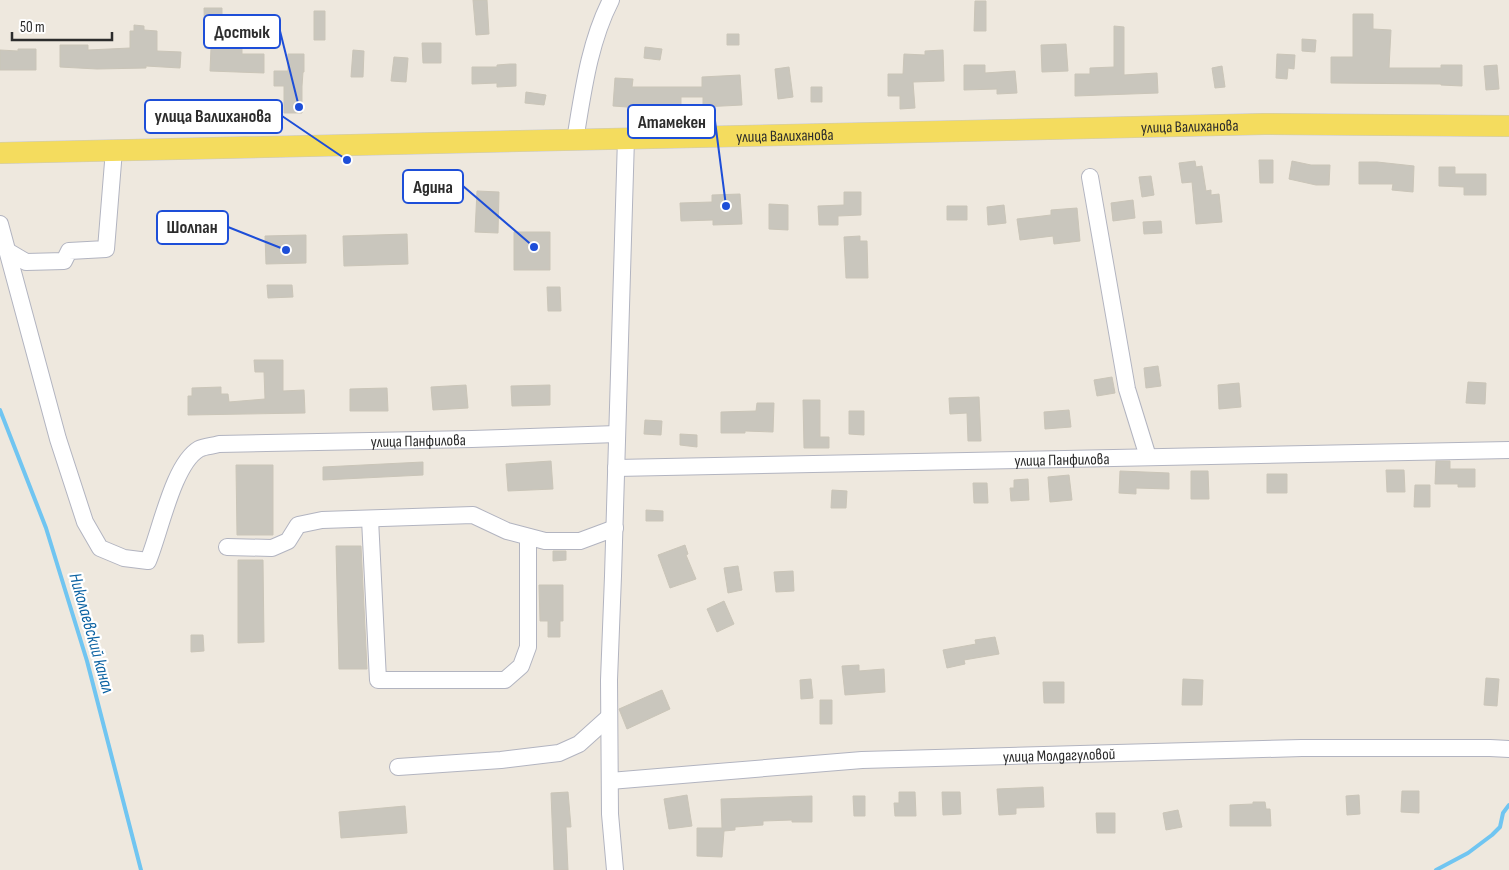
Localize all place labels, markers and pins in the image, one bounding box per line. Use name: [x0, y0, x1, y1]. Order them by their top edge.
callout: Достык: [204, 15, 280, 48]
callout: улица Валиханова: [145, 100, 282, 133]
callout: Атамекен: [628, 105, 715, 138]
callout: Адина: [403, 170, 463, 203]
callout: Шолпан: [157, 211, 228, 244]

